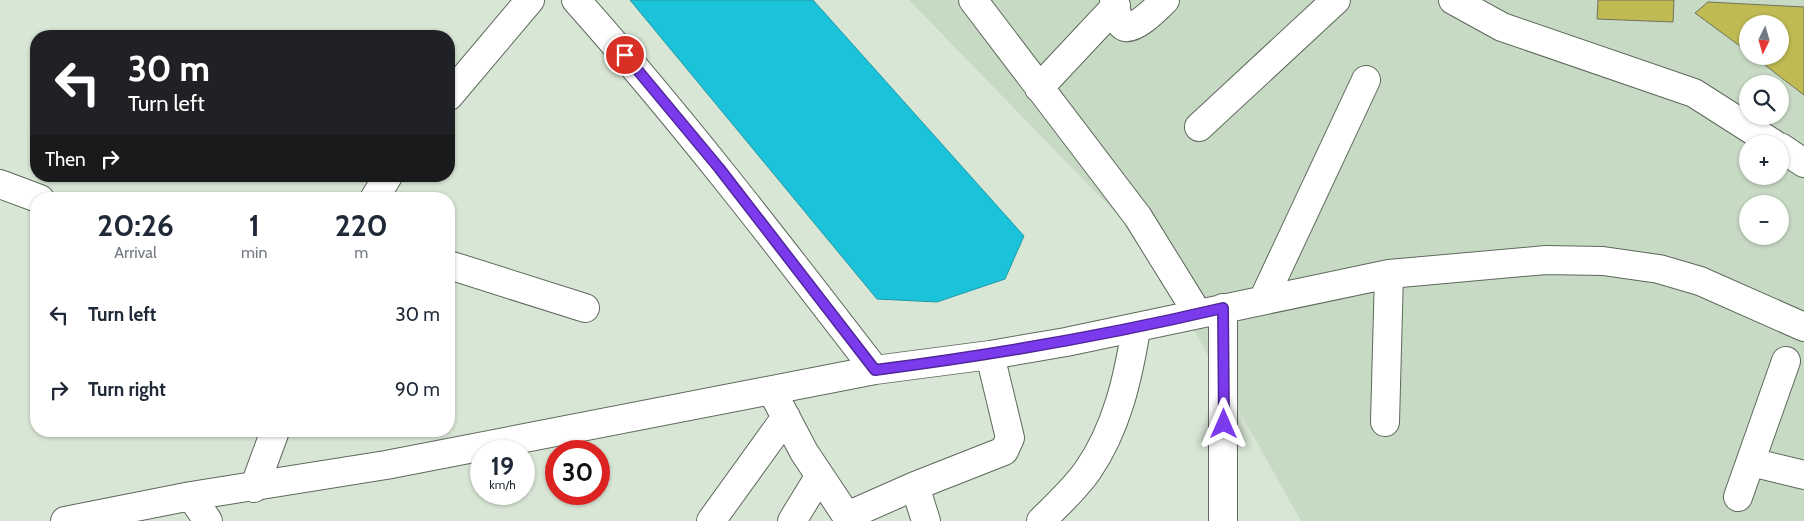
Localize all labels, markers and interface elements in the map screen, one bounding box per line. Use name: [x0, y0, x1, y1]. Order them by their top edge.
north arrow: [1739, 15, 1789, 65]
map controls: [1739, 15, 1789, 245]
pin: [604, 34, 646, 76]
icon: arrive: [611, 41, 639, 69]
text: 30 m: [128, 47, 210, 90]
icon: left: [45, 50, 110, 115]
button: search: [1739, 75, 1789, 125]
text: Turn left: [128, 90, 205, 117]
button: +: [1739, 135, 1789, 185]
icon: right: [96, 145, 124, 173]
text: Then: [45, 148, 86, 171]
button: −: [1739, 195, 1789, 245]
text: 20:26: [97, 207, 174, 244]
text: 1: [249, 207, 260, 244]
text: 220: [335, 207, 388, 244]
text: Arrival: [114, 243, 157, 262]
text: min: [241, 243, 267, 262]
text: m: [354, 243, 368, 262]
icon: left: [45, 301, 73, 329]
text: Turn left: [88, 303, 156, 326]
text: 30 m: [396, 303, 440, 326]
icon: right: [45, 376, 73, 404]
text: Turn right: [88, 378, 166, 401]
text: 90 m: [395, 378, 440, 401]
position arrow: [1197, 397, 1249, 449]
speed limit sign: 30: [545, 440, 610, 505]
text: 19: [491, 451, 514, 481]
text: km/h: [489, 477, 516, 492]

